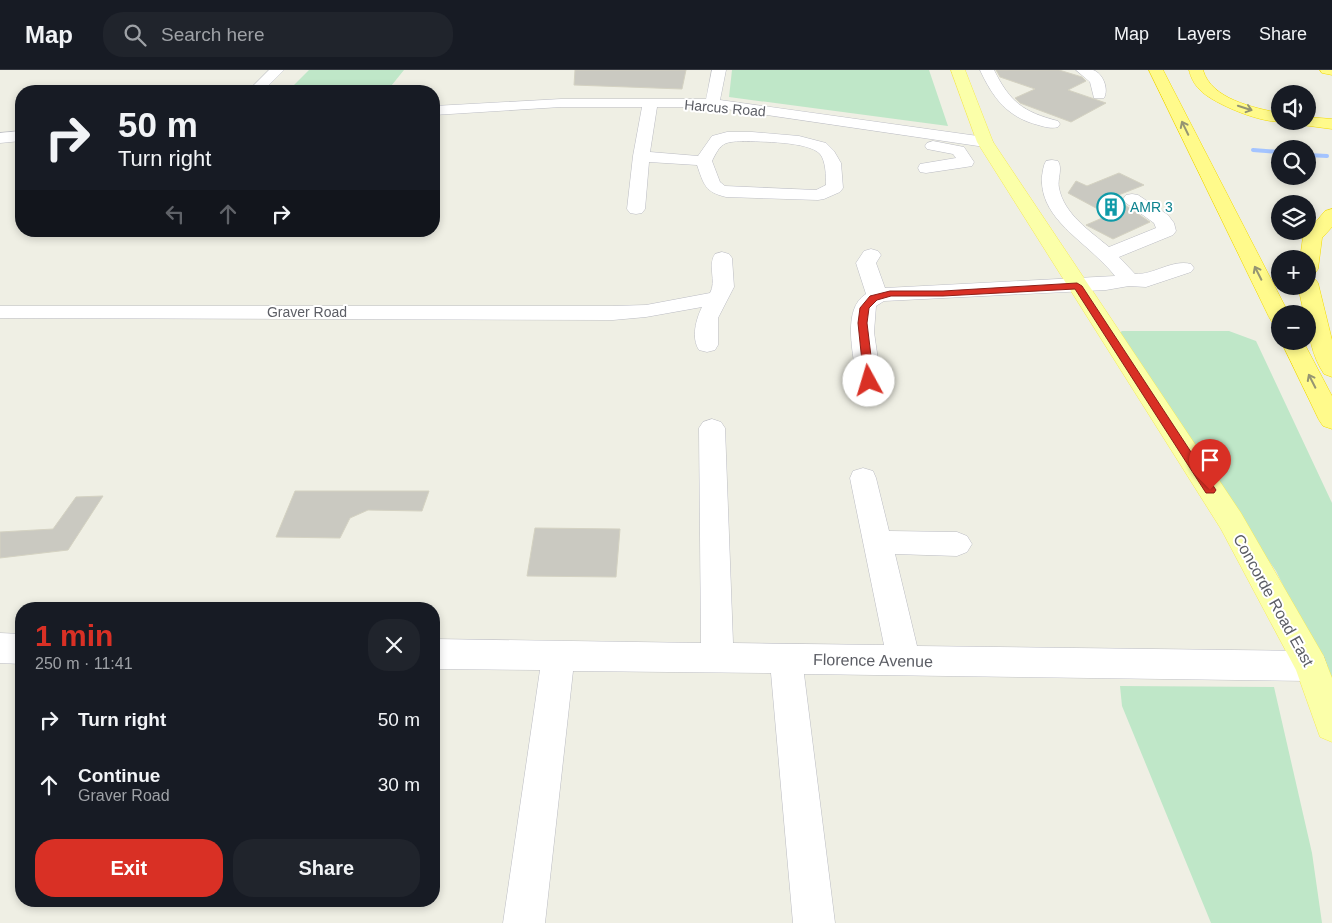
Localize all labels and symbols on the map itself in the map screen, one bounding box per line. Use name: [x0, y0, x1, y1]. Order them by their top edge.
street label: Harcus Road: [684, 96, 766, 120]
one-way arrow: [1237, 104, 1253, 113]
one-way arrow: [1180, 121, 1190, 136]
building icon: AMR 3: [1096, 192, 1126, 222]
place label: AMR 3: [1130, 199, 1173, 215]
one-way arrow: [1253, 266, 1262, 281]
street label: Graver Road: [267, 304, 347, 320]
position arrow: [842, 354, 894, 406]
one-way arrow: [1307, 374, 1316, 389]
pin: [1189, 439, 1231, 490]
street label: Concorde Road East: [1230, 531, 1317, 670]
street label: Florence Avenue: [813, 651, 933, 670]

